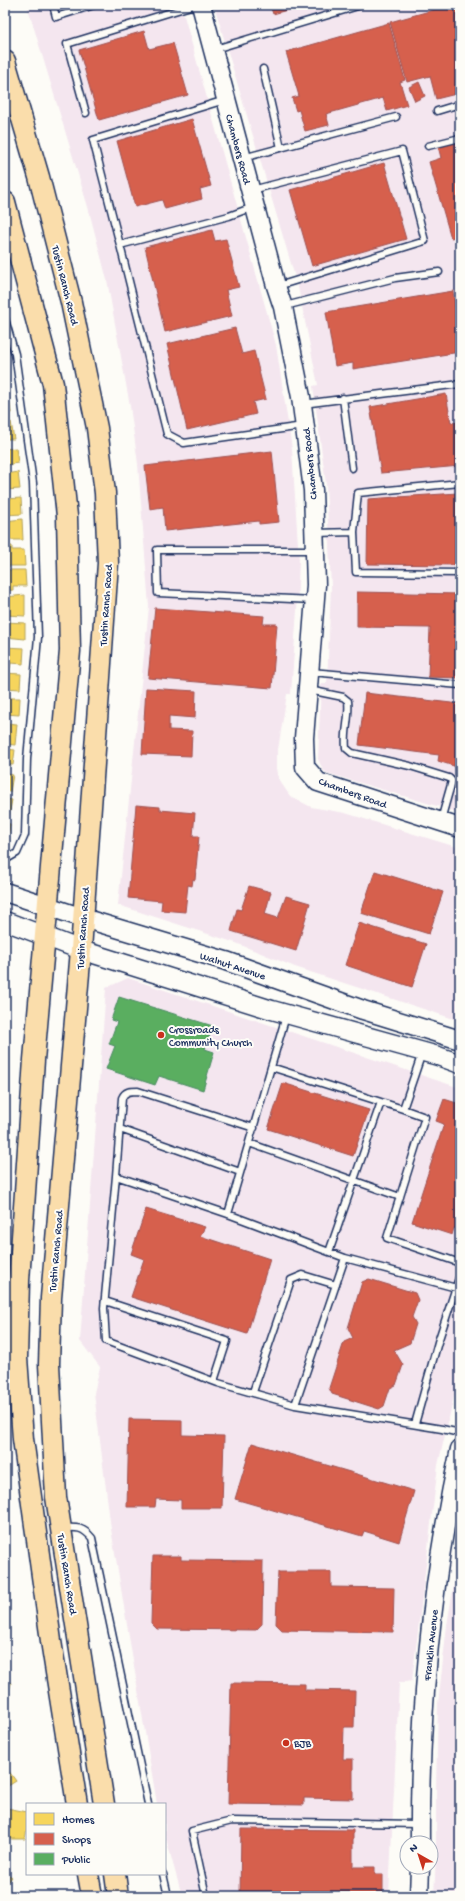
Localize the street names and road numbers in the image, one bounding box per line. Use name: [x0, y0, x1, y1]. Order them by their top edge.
street label: Chambers Road: [222, 113, 253, 187]
street label: Tustin Ranch Road: [48, 244, 80, 328]
street label: Chambers Road: [301, 426, 321, 500]
street label: Tustin Ranch Road: [98, 563, 116, 647]
street label: Chambers Road: [317, 776, 390, 812]
street label: Tustin Ranch Road: [75, 886, 93, 970]
street label: Walnut Avenue: [198, 951, 267, 983]
street label: Tustin Ranch Road: [47, 1209, 67, 1293]
street label: Tustin Ranch Road: [54, 1532, 79, 1617]
street label: Franklin Avenue: [422, 1609, 442, 1682]

